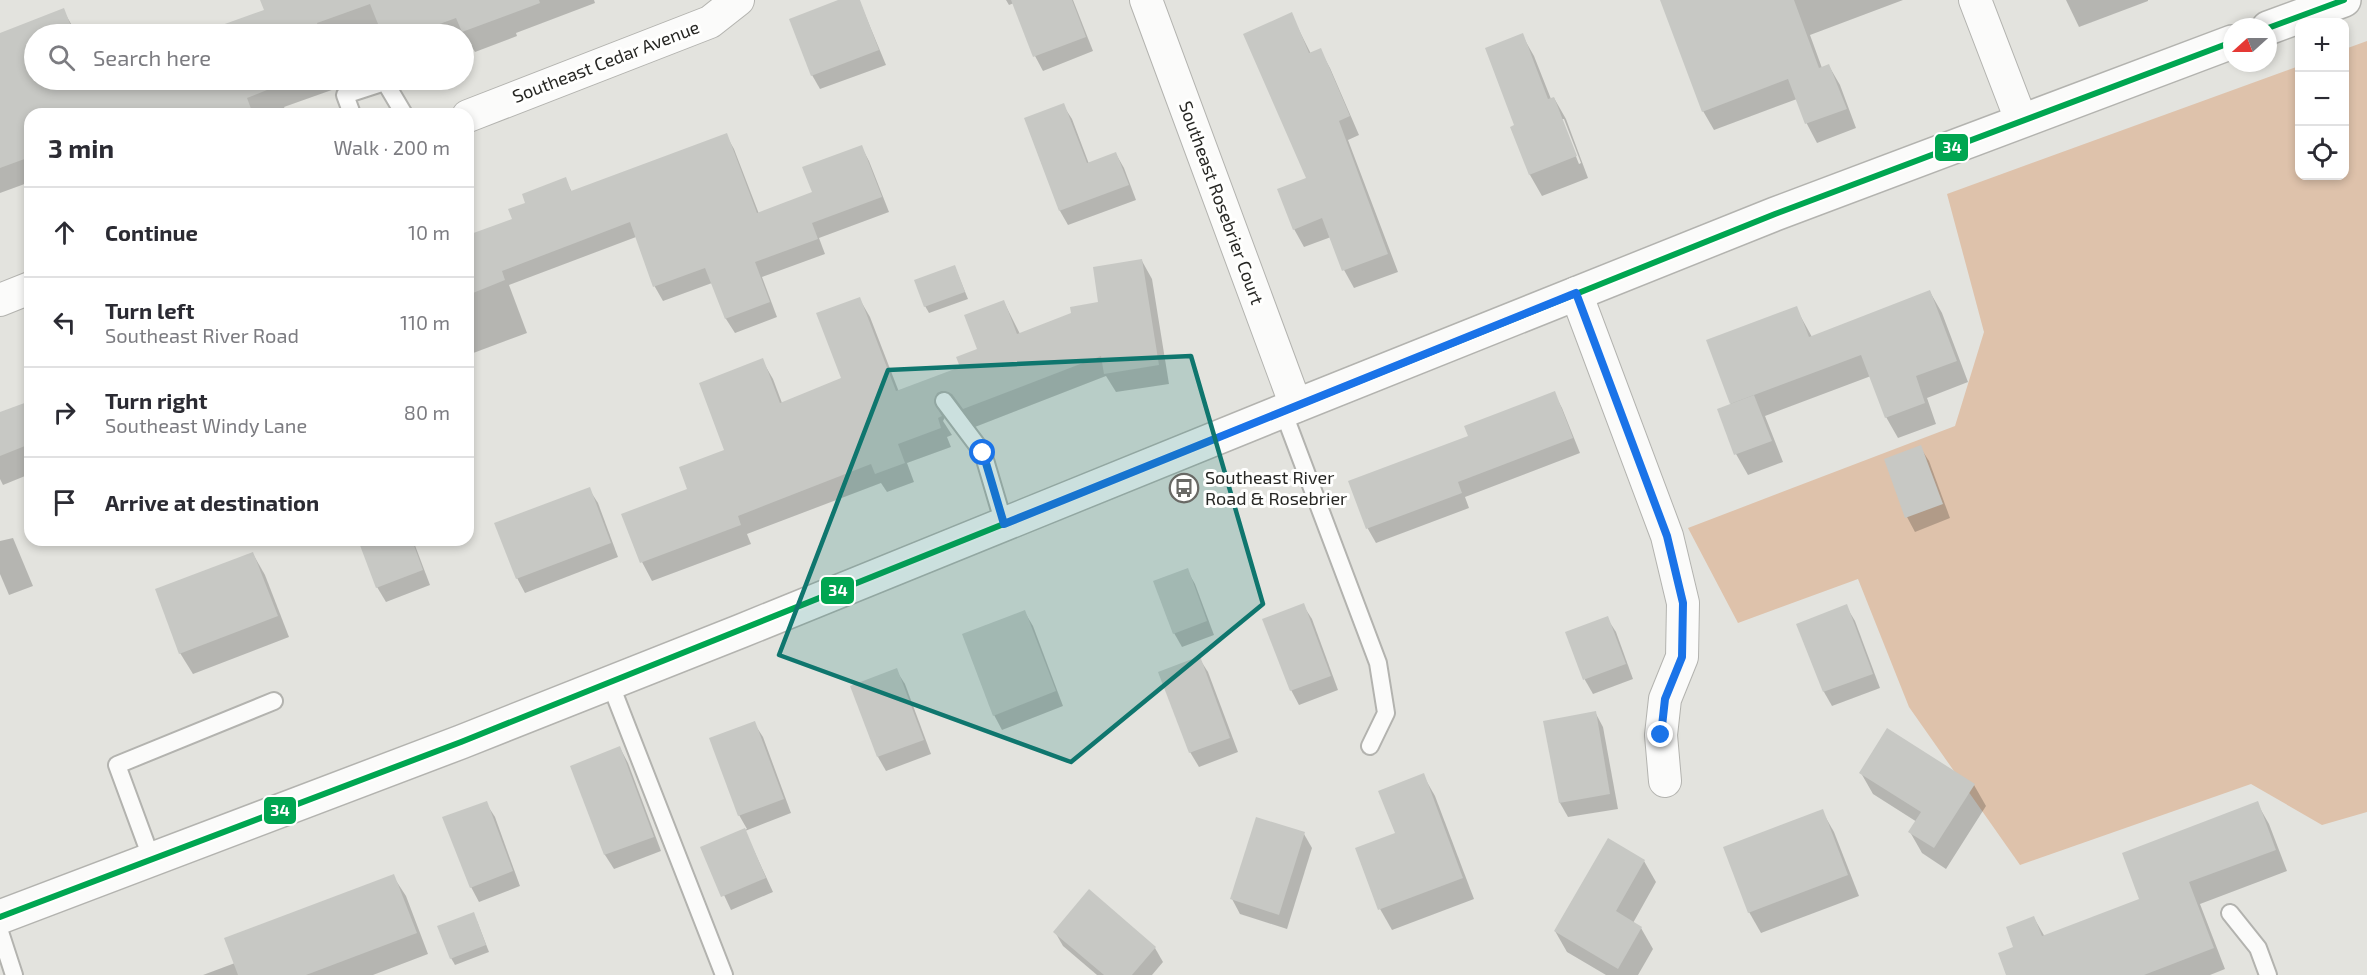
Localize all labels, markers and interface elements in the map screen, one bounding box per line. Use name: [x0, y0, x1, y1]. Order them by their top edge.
street label: Southeast Cedar Avenue: [509, 15, 702, 107]
north arrow: [2223, 18, 2277, 72]
map controls: [2295, 18, 2349, 180]
button: +: [2295, 18, 2349, 72]
search box: [24, 24, 474, 90]
icon: search: [45, 41, 78, 74]
text: Search here: [93, 44, 211, 70]
button: −: [2295, 72, 2349, 126]
street label: Southeast Rosebrier Court: [1175, 98, 1269, 307]
button: locate: [2295, 126, 2349, 180]
text: 3 min: [48, 132, 114, 163]
line badge: 34: [1934, 133, 1969, 162]
text: Walk · 200 m: [333, 135, 450, 159]
text: 34: [1942, 137, 1962, 156]
icon: ahead: [48, 216, 81, 249]
text: Continue: [105, 219, 198, 245]
text: 10 m: [408, 220, 450, 244]
text: Turn left: [105, 297, 194, 323]
icon: left: [48, 306, 81, 339]
text: 110 m: [400, 310, 450, 334]
text: Southeast River Road: [105, 323, 299, 347]
text: Turn right: [105, 387, 207, 413]
icon: right: [48, 396, 81, 429]
text: 80 m: [404, 400, 450, 424]
text: Southeast Windy Lane: [105, 413, 307, 437]
route start: [969, 439, 995, 465]
place label: Southeast River Road & Rosebrier: [1205, 466, 1347, 509]
bus stop icon: Southeast River Road & Rosebrier: [1168, 472, 1200, 504]
icon: arrive: [48, 486, 81, 519]
text: Arrive at destination: [105, 489, 319, 515]
line badge: 34: [820, 576, 855, 605]
text: 34: [828, 580, 848, 599]
route end: [1647, 721, 1673, 747]
line badge: 34: [263, 796, 297, 825]
text: 34: [270, 800, 290, 819]

